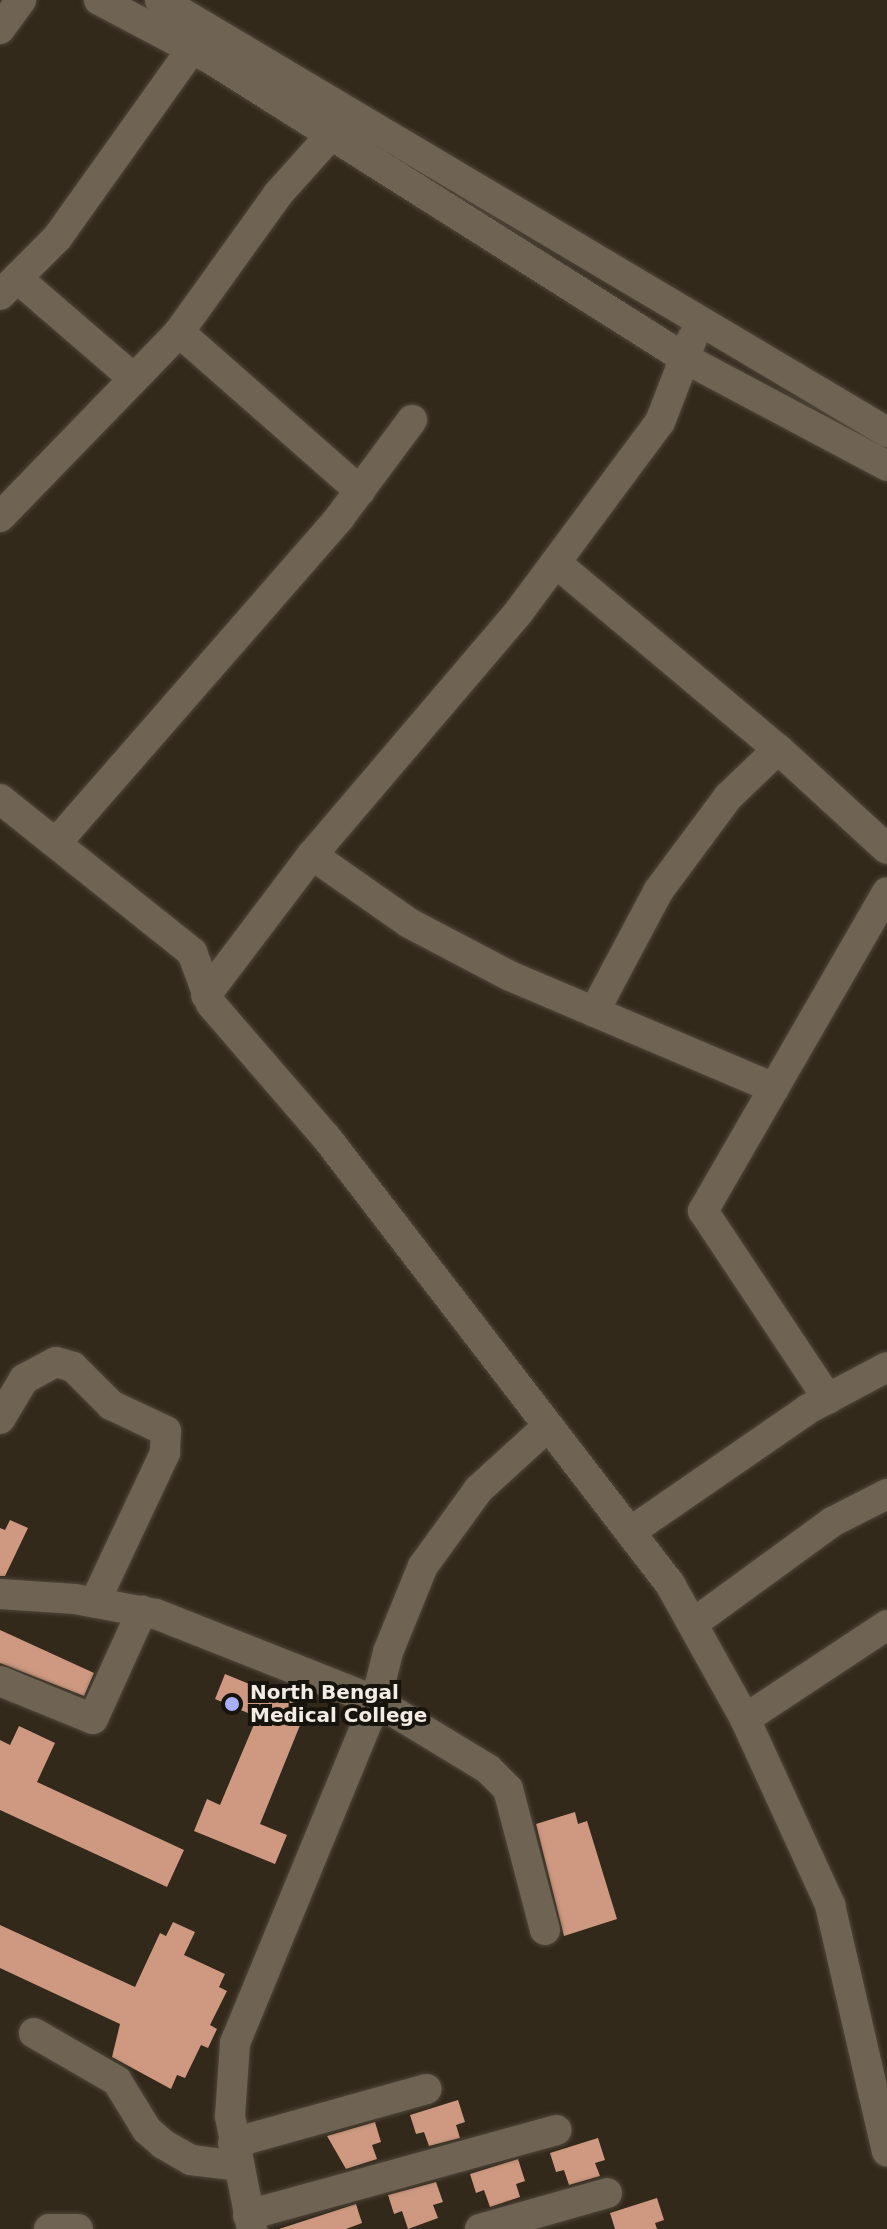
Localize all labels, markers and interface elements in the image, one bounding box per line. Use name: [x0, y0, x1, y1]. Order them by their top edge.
place label: North Bengal Medical College: [250, 1680, 427, 1727]
marker: North Bengal Medical College: [221, 1693, 243, 1715]

